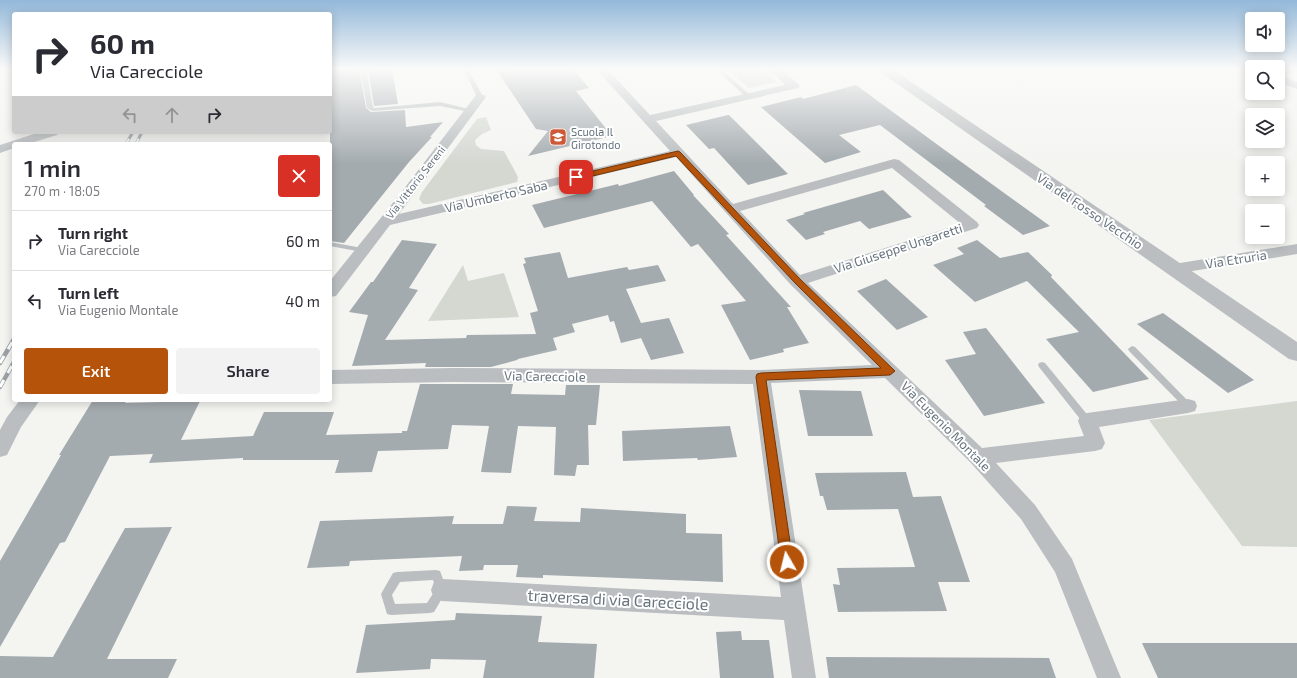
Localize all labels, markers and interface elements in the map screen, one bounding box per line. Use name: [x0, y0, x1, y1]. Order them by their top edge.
map controls: [1245, 12, 1285, 244]
button: sound: [1245, 12, 1285, 52]
text: 60 m: [90, 26, 155, 60]
icon: right: [24, 28, 76, 80]
text: Via Carecciole: [90, 60, 203, 82]
button: search: [1245, 60, 1285, 100]
icon: left: [119, 104, 141, 126]
icon: ahead: [161, 104, 183, 126]
icon: right: [203, 104, 225, 126]
button: layers: [1245, 108, 1285, 148]
place label: Scuola Il Girotondo: [571, 125, 621, 151]
school or university icon: Scuola Il Girotondo: [548, 127, 568, 147]
street label: Via Vittorio Sereni: [383, 143, 447, 221]
text: 1 min: [24, 153, 81, 182]
button: close: [278, 155, 320, 197]
button: +: [1245, 156, 1285, 196]
pin: [559, 160, 593, 194]
icon: arrive: [565, 166, 587, 188]
street label: Via del Fosso Vecchio: [1034, 170, 1146, 252]
street label: Via Umberto Saba: [443, 176, 549, 216]
text: 270 m · 18:05: [24, 183, 100, 199]
button: −: [1245, 204, 1285, 244]
street label: Via Giuseppe Ungaretti: [832, 220, 964, 276]
text: Turn right: [58, 224, 128, 242]
icon: right: [24, 230, 46, 252]
text: 60 m: [286, 232, 320, 250]
text: Via Carecciole: [58, 242, 140, 258]
street label: Via Etruria: [1204, 246, 1268, 272]
text: Turn left: [58, 284, 119, 302]
icon: left: [24, 290, 46, 312]
text: 40 m: [285, 292, 320, 310]
text: Via Eugenio Montale: [58, 302, 178, 318]
button: Exit: [24, 348, 168, 394]
button: Share: [176, 348, 320, 394]
street label: Via Carecciole: [504, 367, 586, 385]
street label: Via Eugenio Montale: [898, 378, 994, 474]
position arrow: [766, 541, 808, 583]
street label: traversa di via Carecciole: [527, 585, 709, 613]

